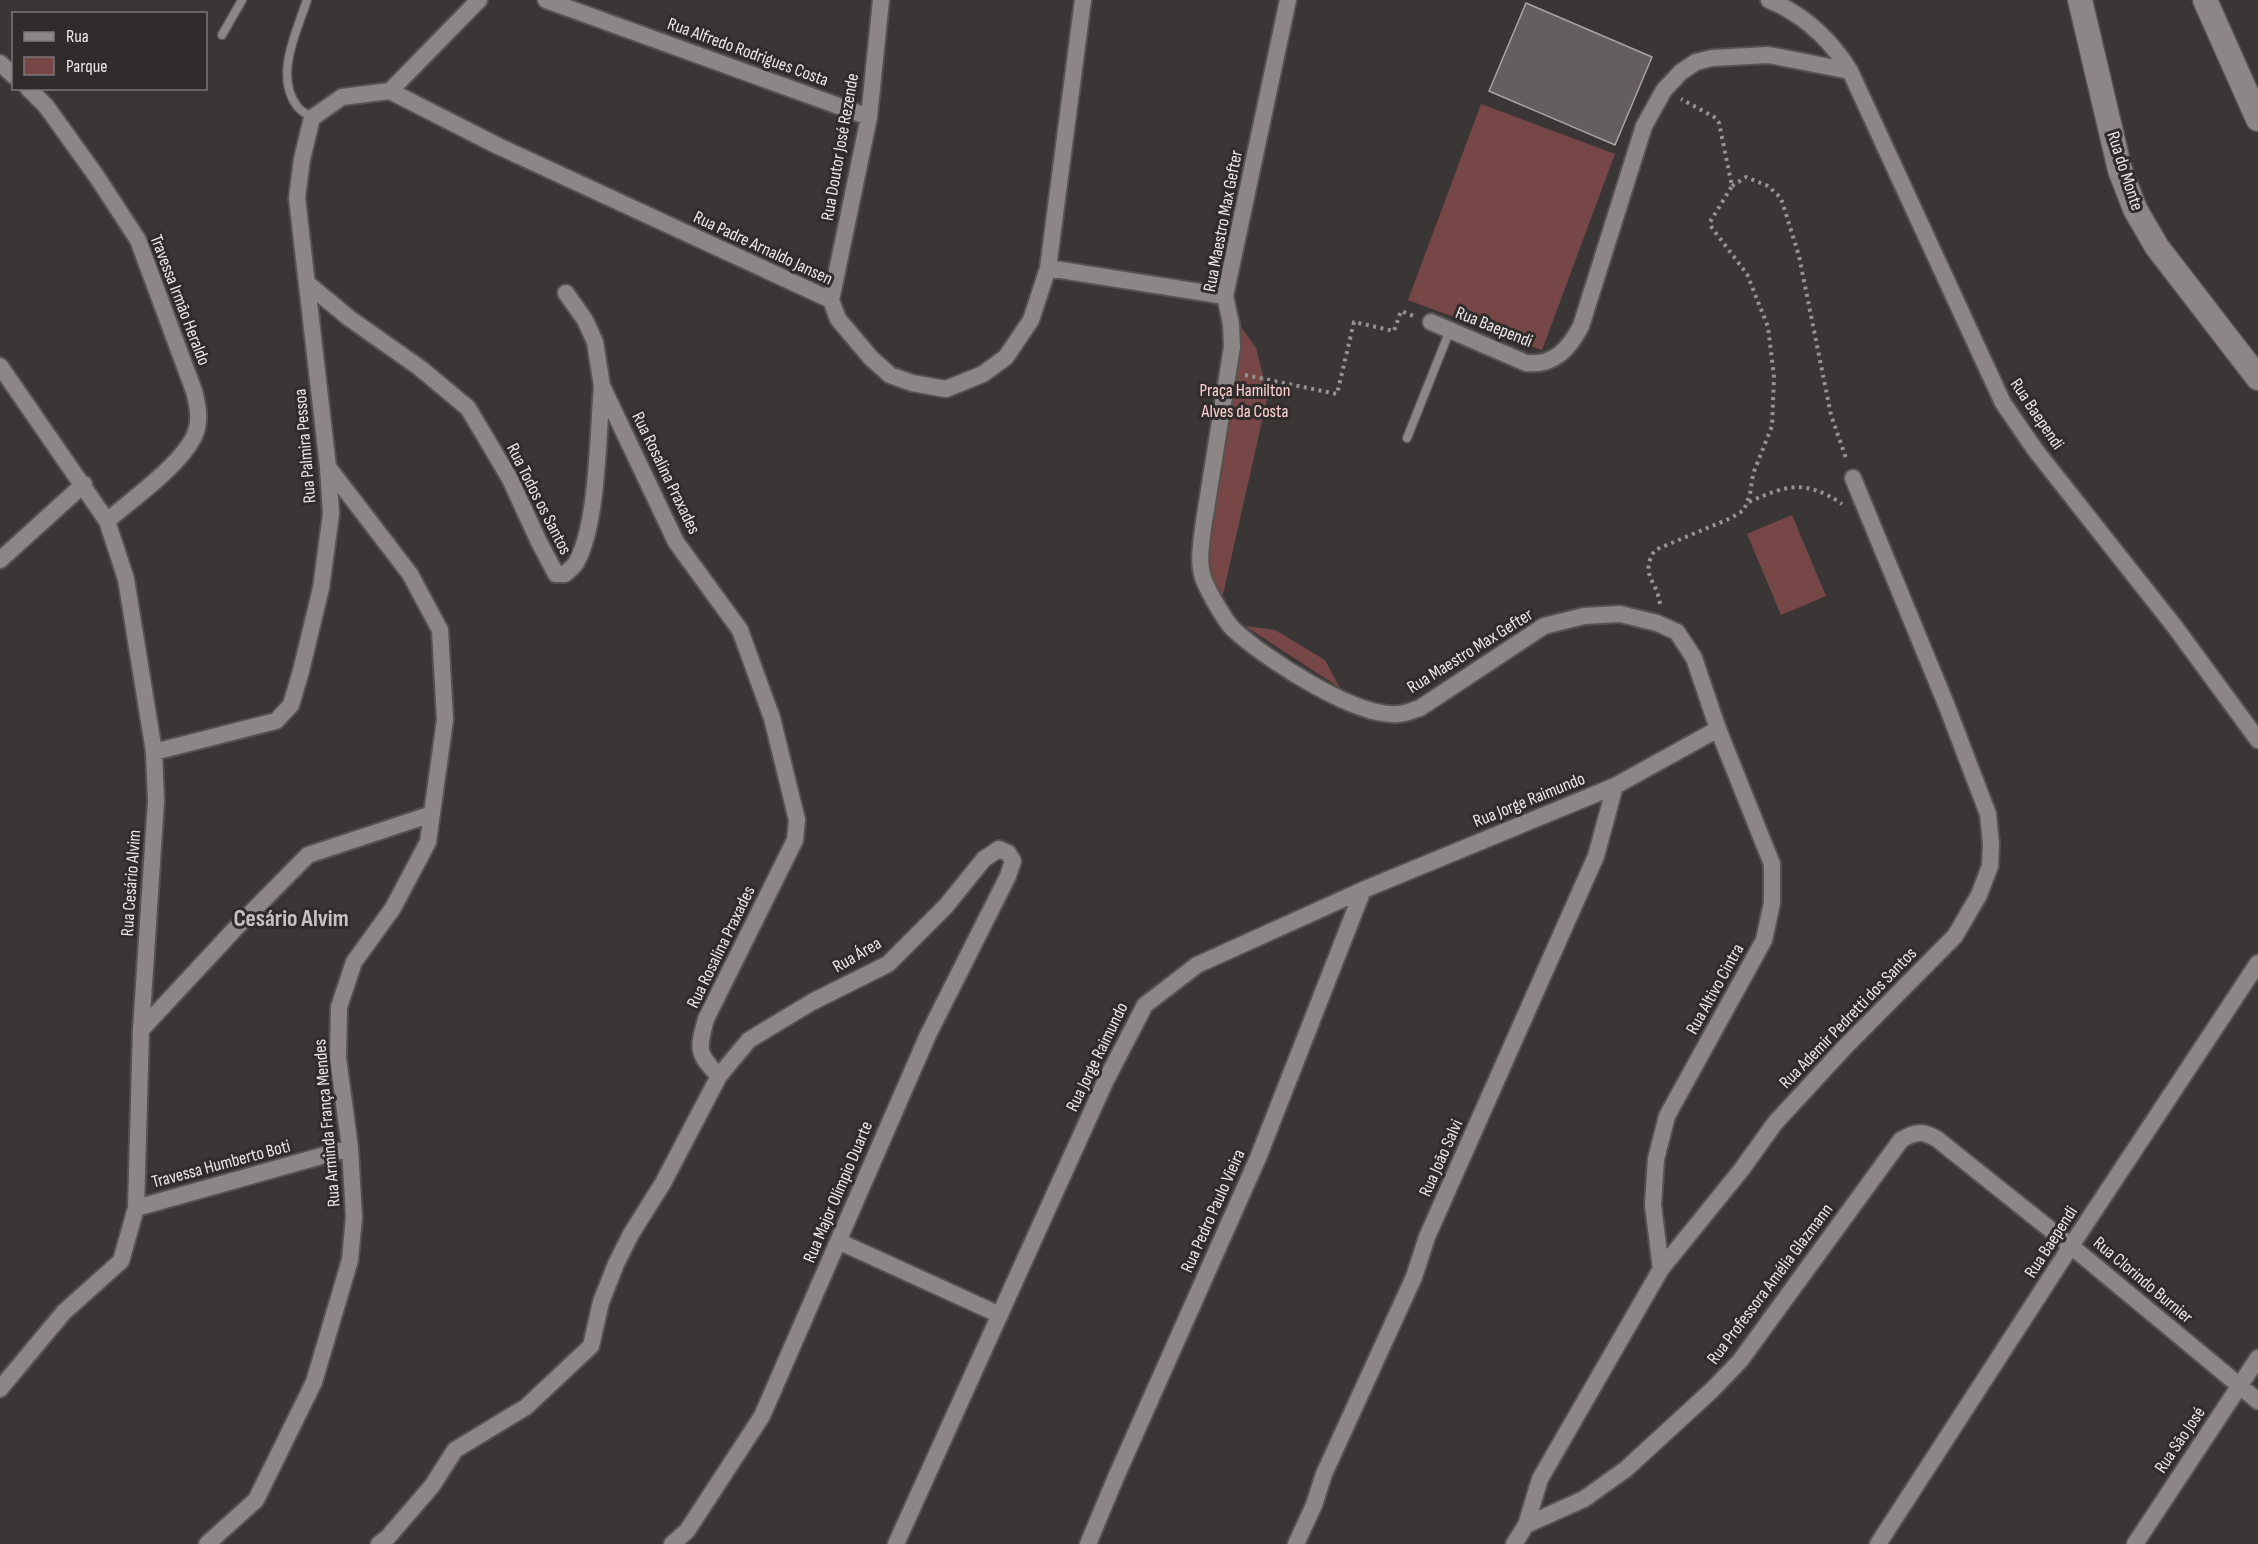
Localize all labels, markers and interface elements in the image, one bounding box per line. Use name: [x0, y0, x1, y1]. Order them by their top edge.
legend: [12, 12, 207, 90]
street label: Rua Alfredo Rodrigues Costa: [665, 13, 831, 91]
text: Rua: [66, 26, 89, 47]
text: Parque: [66, 56, 107, 77]
street label: Rua Doutor José Rezende: [817, 72, 863, 222]
street label: Rua do Monte: [2102, 129, 2148, 213]
street label: Rua Maestro Max Gefter: [1199, 148, 1247, 294]
street label: Rua Padre Arnaldo Jansen: [690, 207, 836, 289]
street label: Travessa Irmão Heraldo: [145, 232, 215, 368]
street label: Rua Baependi: [1452, 302, 1536, 352]
street label: Rua Baependi: [2006, 375, 2068, 453]
park label: Praça Hamilton Alves da Costa: [1199, 380, 1291, 422]
street label: Rua Palmira Pessoa: [290, 388, 320, 504]
street label: Rua Rosalina Praxades: [627, 409, 705, 537]
street label: Rua Todos os Santos: [502, 440, 576, 558]
street label: Rua Maestro Max Gefter: [1403, 604, 1537, 698]
street label: Rua Jorge Raimundo: [1470, 768, 1588, 832]
street label: Rua Cesário Alvim: [117, 829, 145, 937]
street label: Rua Rosalina Praxades: [682, 883, 760, 1011]
district label: Cesário Alvim: [233, 904, 349, 933]
street label: Rua Área: [829, 933, 885, 977]
street label: Rua Altivo Cintra: [1682, 940, 1748, 1038]
street label: Rua Ademir Pedretti dos Santos: [1775, 943, 1921, 1093]
street label: Rua Jorge Raimundo: [1062, 999, 1132, 1115]
street label: Rua Arminda França Mendes: [309, 1038, 345, 1208]
street label: Rua João Salvi: [1415, 1116, 1467, 1200]
street label: Rua Major Olímpio Duarte: [799, 1118, 877, 1266]
street label: Travessa Humberto Boti: [149, 1135, 293, 1193]
street label: Rua Pedro Paulo Vieira: [1176, 1146, 1250, 1276]
street label: Rua Professora Amélia Glazmann: [1703, 1199, 1837, 1369]
street label: Rua Baependi: [2020, 1202, 2082, 1282]
street label: Rua Clorindo Burnier: [2089, 1232, 2197, 1328]
street label: Rua São José: [2150, 1403, 2210, 1477]

